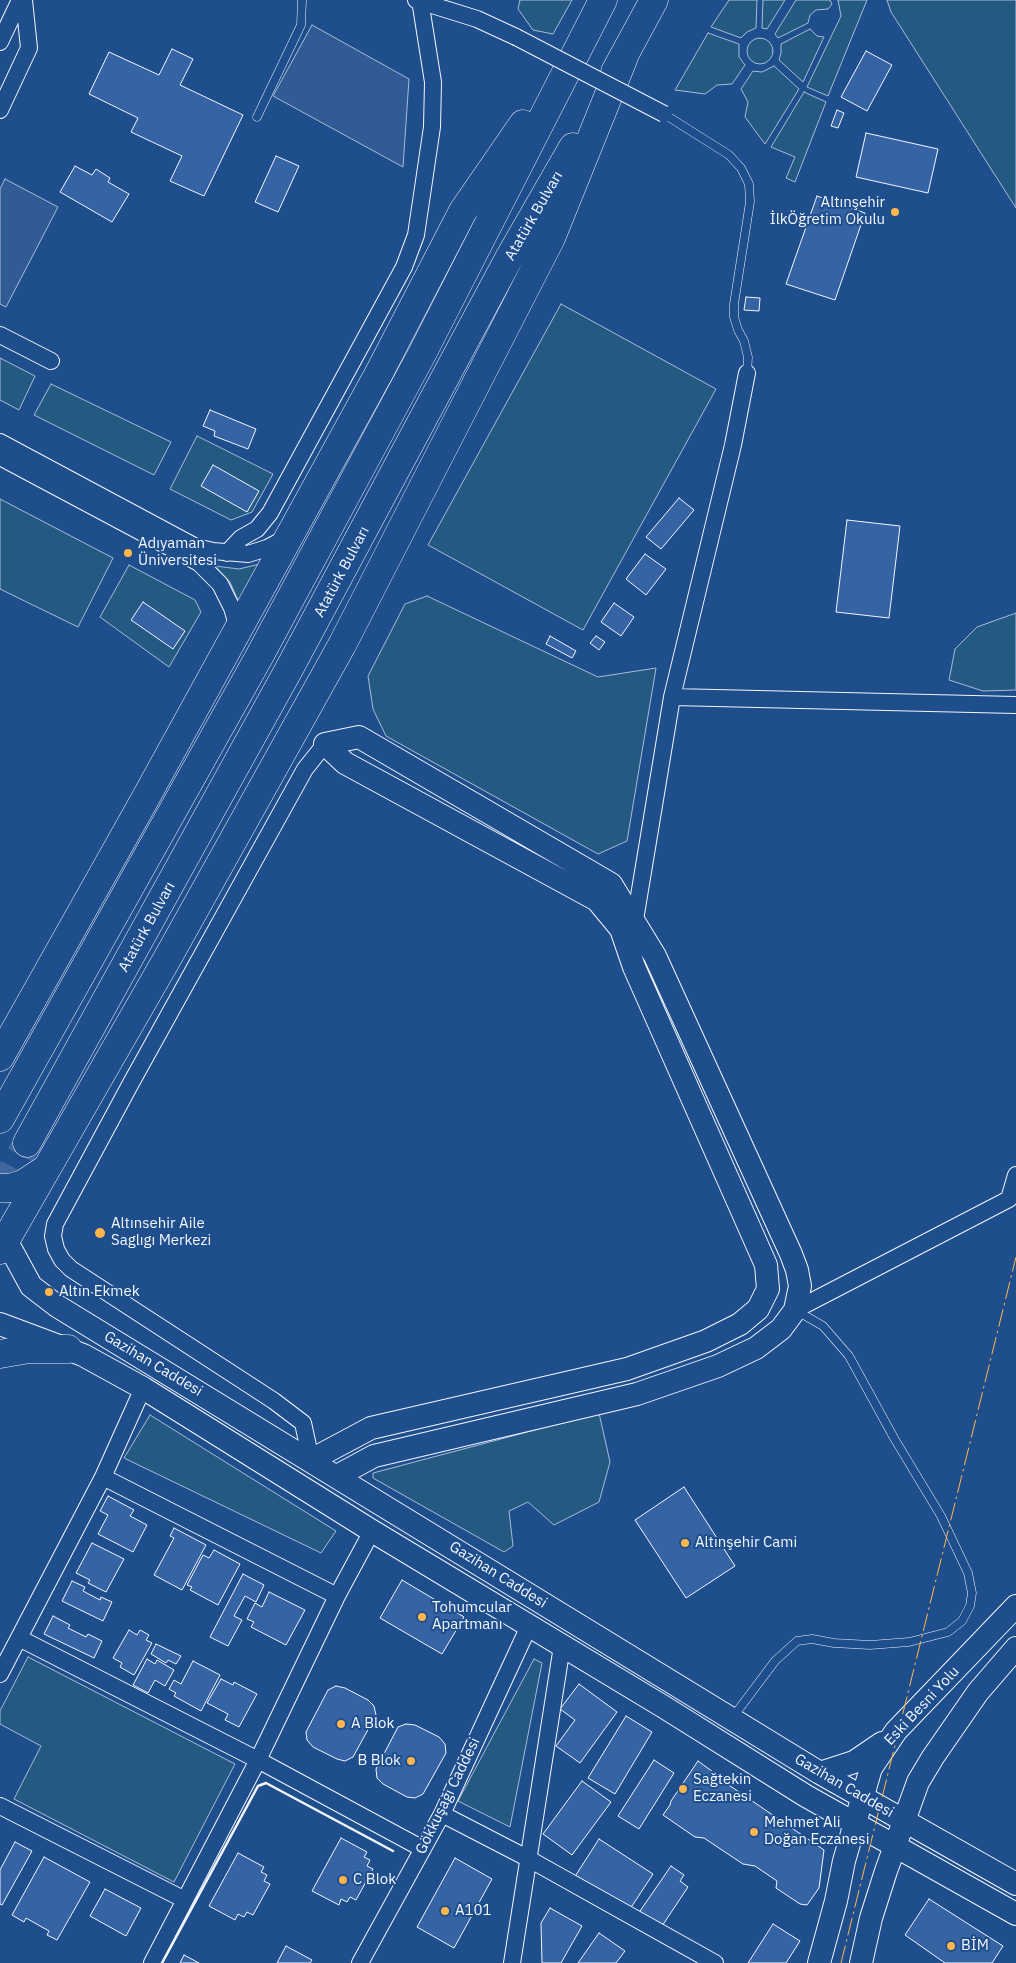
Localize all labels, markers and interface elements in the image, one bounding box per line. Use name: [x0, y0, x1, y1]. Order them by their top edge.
street label: Atatürk Bulvarı: [501, 168, 567, 264]
place label: Altınşehir İlkÖğretim Okulu: [770, 194, 885, 229]
marker: Altınşehir İlkÖğretim Okulu: [889, 206, 901, 218]
street label: Atatürk Bulvarı: [311, 523, 373, 621]
place label: Adıyaman Üniversitesi: [138, 535, 217, 570]
marker: Adıyaman Üniversitesi: [122, 547, 134, 559]
street label: Atatürk Bulvarı: [115, 879, 179, 975]
place label: Altınsehir Aile Saglıgı Merkezi: [111, 1215, 211, 1250]
marker: Altınsehir Aile Saglıgı Merkezi: [93, 1226, 107, 1240]
place label: Altın Ekmek: [59, 1283, 140, 1301]
marker: Altın Ekmek: [43, 1286, 55, 1298]
street label: Gazihan Caddesi: [100, 1328, 206, 1400]
place label: Altınşehir Cami: [695, 1534, 797, 1552]
marker: Altınşehir Cami: [679, 1537, 691, 1549]
street label: Gazihan Caddesi: [446, 1538, 550, 1612]
place label: Tohumcular Apartmanı: [432, 1599, 512, 1634]
marker: Tohumcular Apartmanı: [416, 1611, 428, 1623]
street label: Eski Besni Yolu: [881, 1663, 963, 1749]
place label: A Blok: [351, 1715, 394, 1733]
marker: A Blok: [335, 1718, 347, 1730]
street label: Gökkuşağı Caddesi: [412, 1735, 484, 1857]
street label: Gazihan Caddesi: [791, 1750, 897, 1822]
place label: B Blok: [357, 1752, 401, 1770]
marker: B Blok: [405, 1755, 417, 1767]
place label: Sağtekin Eczanesi: [693, 1771, 752, 1806]
marker: Sağtekin Eczanesi: [677, 1783, 689, 1795]
place label: Mehmet Ali Doğan Eczanesi: [764, 1814, 869, 1849]
marker: Mehmet Ali Doğan Eczanesi: [748, 1826, 760, 1838]
place label: C Blok: [353, 1871, 396, 1889]
marker: C Blok: [337, 1874, 349, 1886]
place label: A101: [455, 1902, 492, 1920]
marker: A101: [439, 1905, 451, 1917]
place label: BİM: [961, 1937, 989, 1955]
marker: BİM: [945, 1940, 957, 1952]

